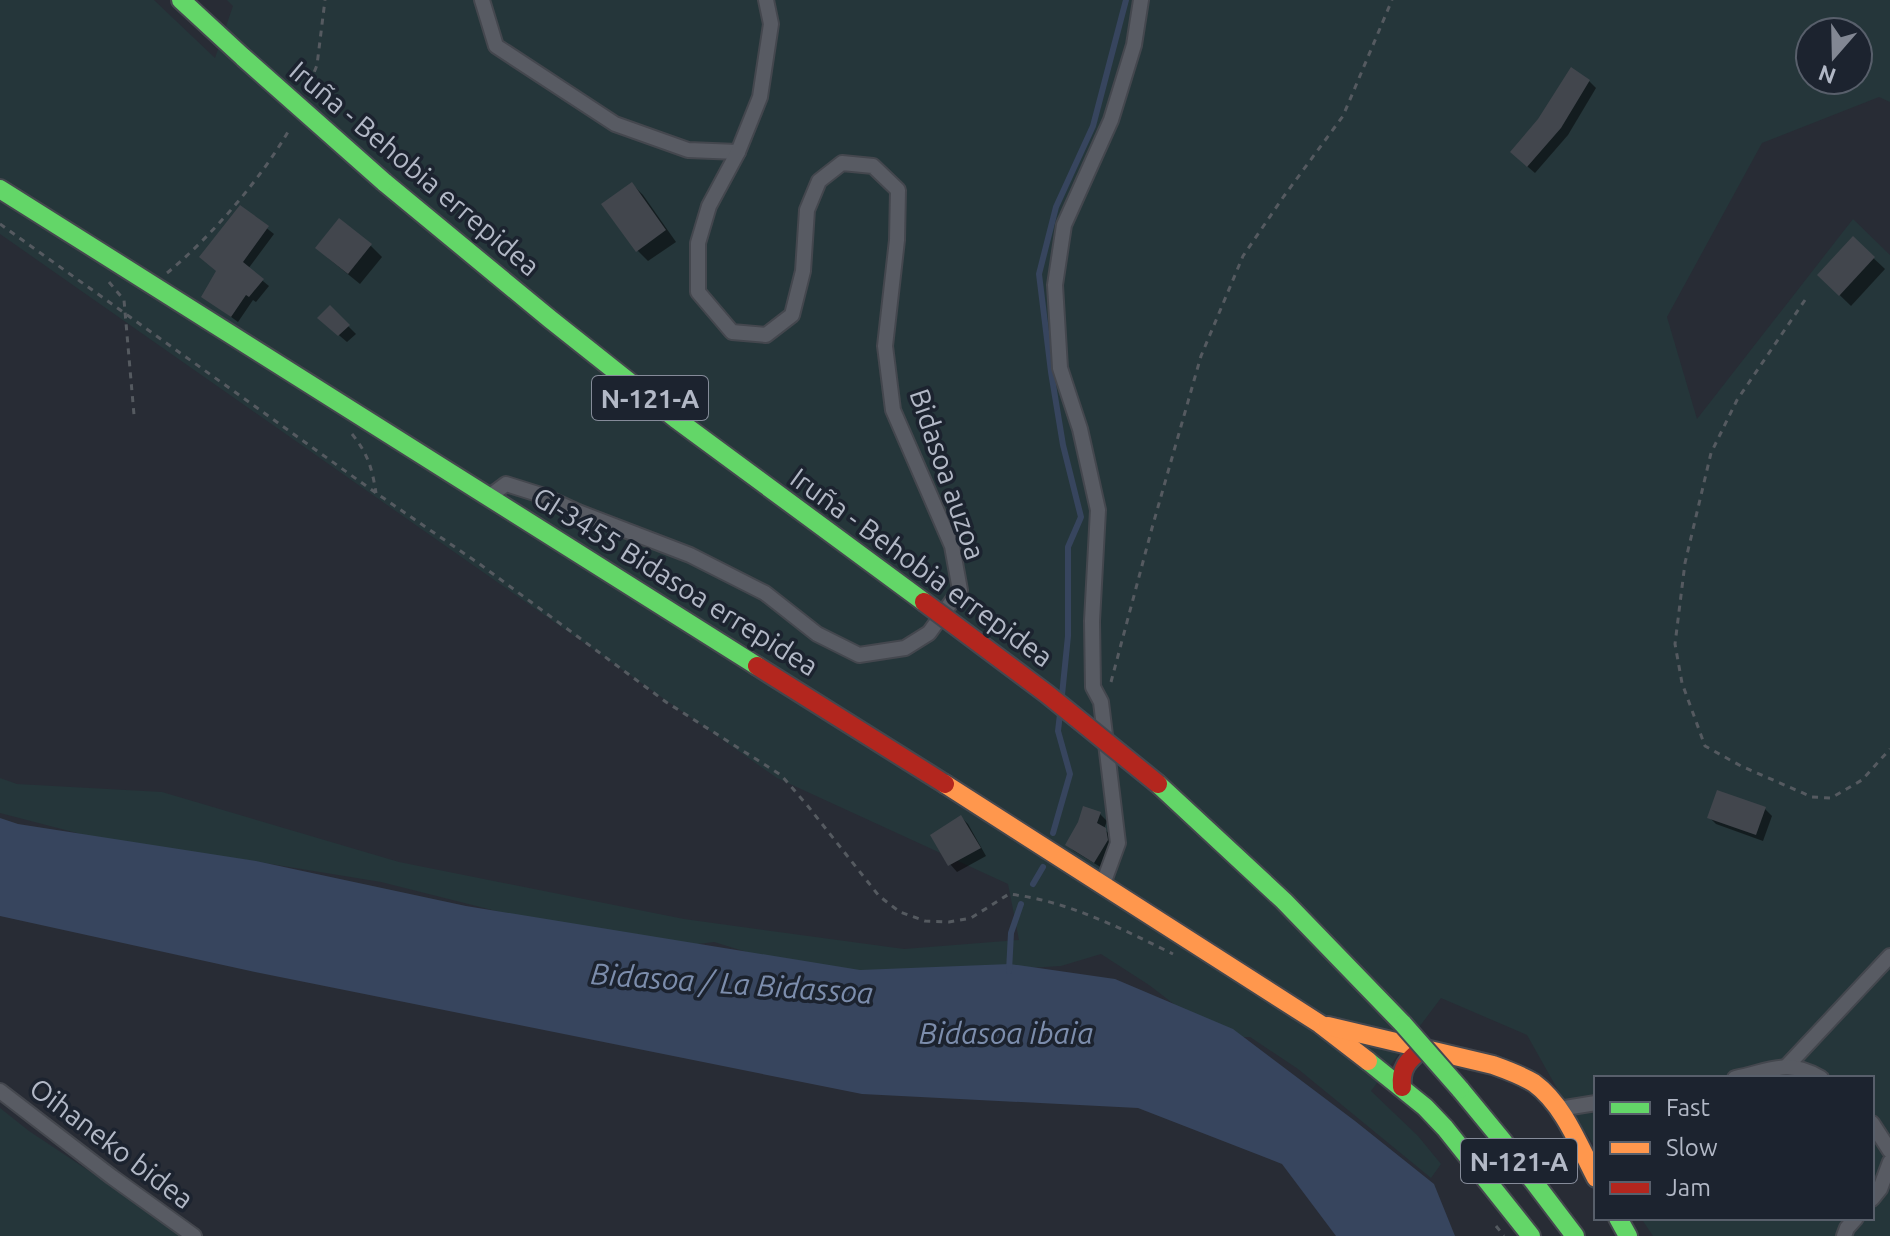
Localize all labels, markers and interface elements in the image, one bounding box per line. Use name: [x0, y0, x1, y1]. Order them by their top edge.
north arrow: [1794, 16, 1874, 96]
street label: Iruña - Behobia errepidea: [284, 55, 546, 281]
text: N: [1815, 61, 1839, 90]
road number: N-121-A: [592, 376, 708, 420]
street label: Bidasoa auzoa: [904, 385, 992, 563]
street label: Iruña - Behobia errepidea: [785, 462, 1059, 672]
street label: GI-3455 Bidasoa errepidea: [528, 481, 824, 681]
water label: Bidasoa / La Bidassoa: [590, 956, 874, 1010]
water label: Bidasoa ibaia: [919, 1016, 1093, 1050]
street label: Oihaneko bidea: [24, 1072, 200, 1214]
legend: [1594, 1076, 1874, 1220]
text: Fast: [1666, 1094, 1710, 1121]
text: Slow: [1666, 1134, 1718, 1161]
road number: N-121-A: [1461, 1139, 1577, 1183]
text: Jam: [1666, 1174, 1711, 1201]

